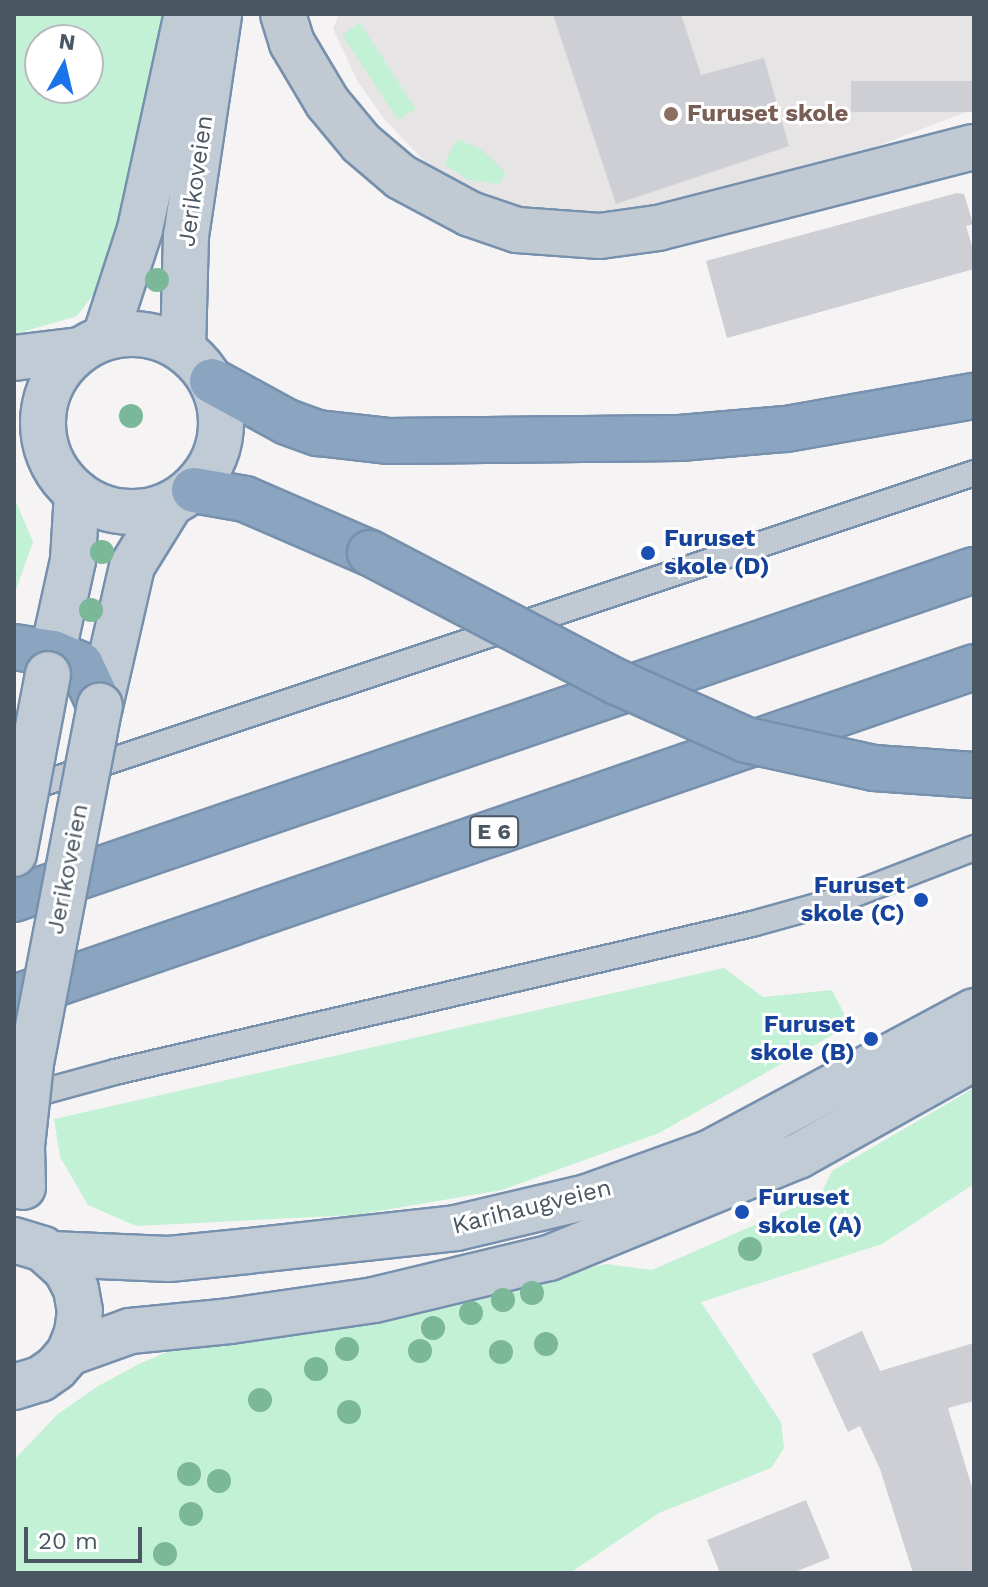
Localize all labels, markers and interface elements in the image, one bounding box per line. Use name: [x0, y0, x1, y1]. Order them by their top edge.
north arrow: [24, 24, 104, 104]
text: N: [57, 28, 77, 55]
place label: Furuset skole: [687, 100, 848, 128]
marker: Furuset skole: [662, 105, 680, 123]
street label: Jerikoveien: [173, 113, 219, 249]
place label: Furuset skole (D): [664, 525, 770, 581]
marker: Furuset skole (D): [639, 544, 657, 562]
street label: Jerikoveien: [41, 801, 95, 937]
road number: E 6: [468, 814, 520, 850]
place label: Furuset skole (C): [800, 872, 905, 928]
marker: Furuset skole (C): [912, 891, 930, 909]
place label: Furuset skole (B): [750, 1011, 855, 1067]
marker: Furuset skole (B): [862, 1030, 880, 1048]
street label: Karihaugveien: [450, 1173, 614, 1241]
place label: Furuset skole (A): [758, 1184, 862, 1240]
marker: Furuset skole (A): [733, 1203, 751, 1221]
scale bar: [28, 1511, 146, 1561]
text: 20 m: [38, 1527, 98, 1555]

